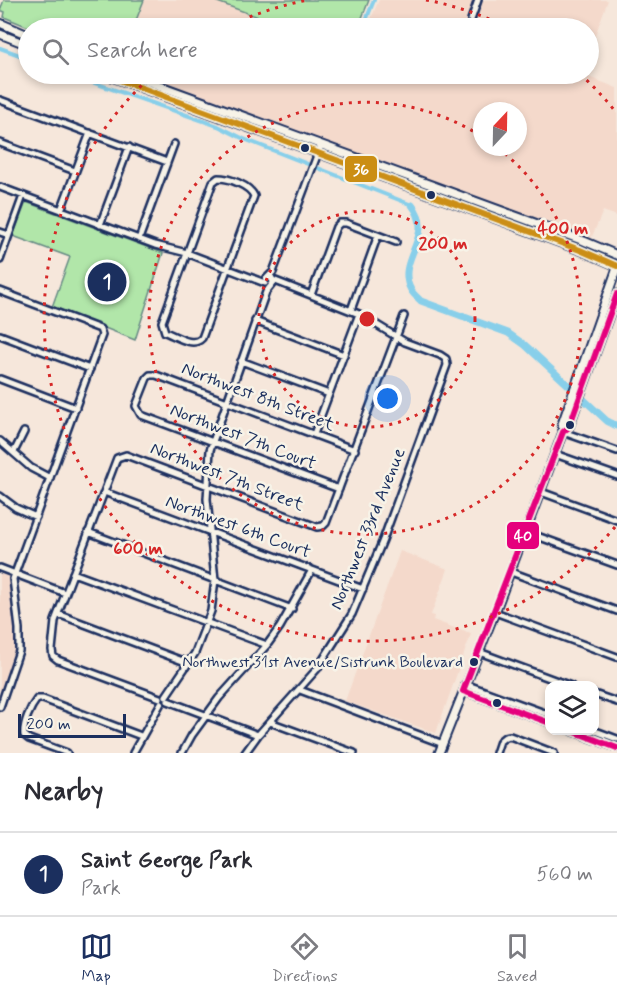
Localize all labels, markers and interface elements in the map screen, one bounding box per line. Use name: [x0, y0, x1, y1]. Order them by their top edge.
search box: [18, 18, 599, 84]
icon: search: [39, 35, 72, 68]
text: Search here: [87, 37, 198, 65]
north arrow: [473, 102, 527, 156]
unlabelled marker: [299, 142, 311, 154]
line badge: 36: [344, 155, 378, 183]
text: 36: [353, 160, 369, 181]
unlabelled marker: [425, 189, 437, 201]
text: 400 m: [538, 217, 588, 241]
text: 200 m: [418, 232, 468, 256]
pin: 1: [88, 260, 126, 304]
centre of rings: [357, 309, 377, 329]
street label: Northwest 8th Street: [178, 357, 338, 437]
your location: [373, 384, 402, 413]
street label: Northwest 7th Court: [167, 398, 319, 476]
unlabelled marker: [564, 419, 576, 431]
street label: Northwest 7th Street: [147, 437, 308, 518]
street label: Northwest 33rd Avenue: [325, 444, 411, 613]
street label: Northwest 6th Court: [162, 490, 314, 564]
line badge: 40: [506, 521, 540, 550]
text: 40: [514, 526, 532, 547]
text: 600 m: [113, 537, 163, 561]
place label: Northwest 31st Avenue/Sistrunk Boulevard: [182, 652, 463, 673]
marker: Northwest 31st Avenue/Sistrunk Boulevard: [468, 656, 480, 668]
map controls: [545, 681, 599, 735]
button: layers: [545, 681, 599, 735]
unlabelled marker: [491, 697, 503, 709]
scale bar: [18, 711, 126, 738]
text: 200 m: [27, 714, 71, 735]
text: Nearby: [24, 775, 103, 809]
text: Saint George Park: [81, 847, 253, 875]
text: 1: [39, 861, 48, 888]
text: 560 m: [537, 861, 593, 888]
text: Park: [81, 875, 121, 902]
tab: Map: [80, 930, 113, 987]
tab: Directions: [272, 930, 338, 987]
tab: Saved: [497, 930, 537, 987]

